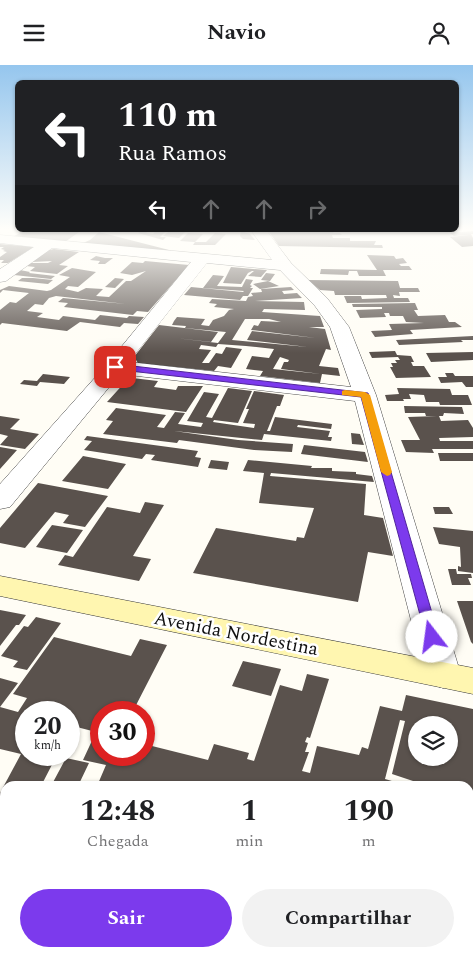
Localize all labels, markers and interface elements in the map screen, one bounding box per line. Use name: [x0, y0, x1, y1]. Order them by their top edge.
text: Navio: [207, 16, 266, 49]
icon: menu: [20, 19, 48, 47]
icon: person: [425, 19, 453, 47]
text: 110 m: [118, 89, 217, 142]
icon: left: [35, 100, 100, 165]
text: Rua Ramos: [118, 137, 227, 170]
icon: left: [144, 195, 172, 223]
icon: ahead: [197, 195, 225, 223]
icon: ahead: [250, 195, 278, 223]
icon: right: [303, 195, 331, 223]
pin: [94, 346, 136, 388]
icon: arrive: [101, 353, 129, 381]
street label: Avenida Nordestina: [151, 604, 321, 664]
position arrow: [405, 610, 457, 662]
speed limit sign: 30: [90, 701, 155, 766]
text: 20: [33, 708, 62, 746]
map controls: [408, 716, 458, 766]
button: layers: [408, 716, 458, 766]
text: km/h: [34, 736, 61, 755]
text: 12:48: [80, 788, 155, 834]
text: 1: [241, 788, 258, 834]
text: 190: [343, 788, 394, 834]
text: Chegada: [87, 829, 149, 853]
text: min: [235, 829, 263, 853]
text: m: [362, 829, 376, 853]
button: Sair: [20, 889, 232, 947]
button: Compartilhar: [242, 889, 454, 947]

